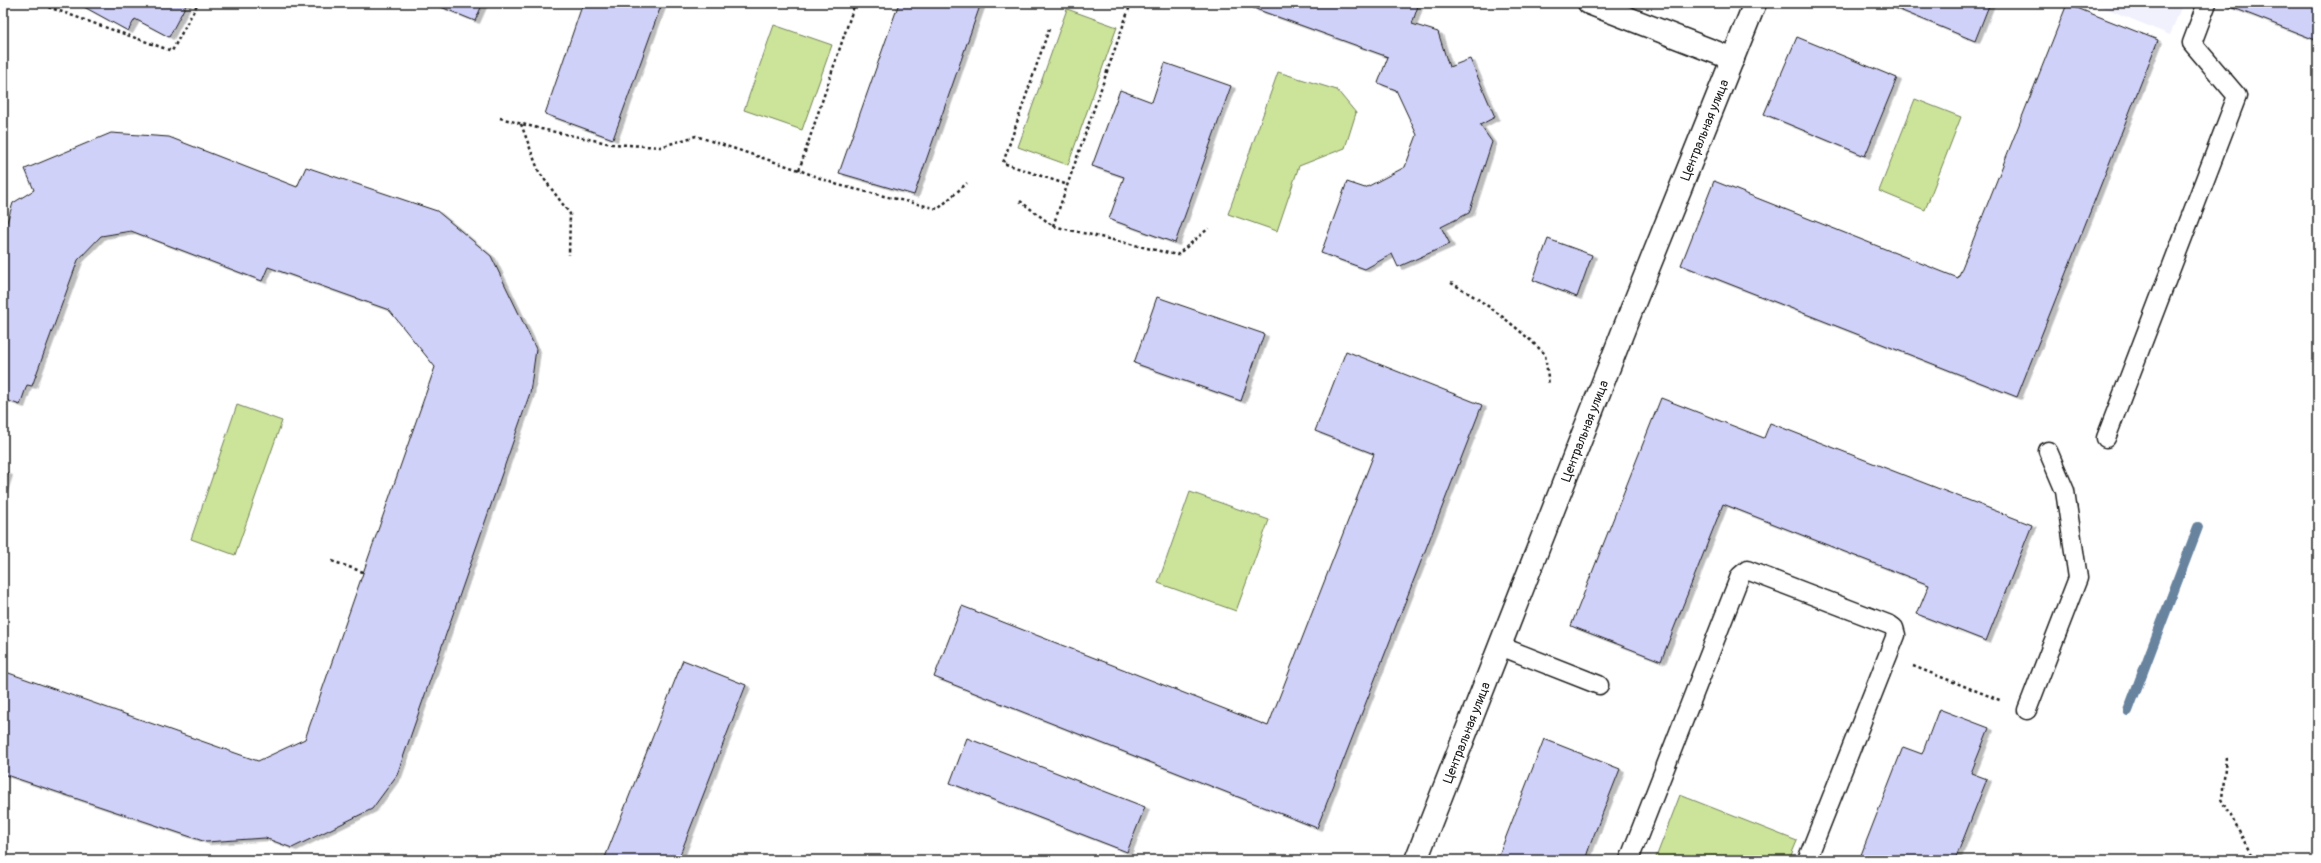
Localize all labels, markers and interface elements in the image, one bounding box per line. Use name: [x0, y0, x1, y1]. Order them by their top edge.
street label: Центральная улица: [1677, 77, 1732, 183]
street label: Центральная улица: [1558, 378, 1612, 484]
street label: Центральная улица: [1440, 680, 1494, 786]

